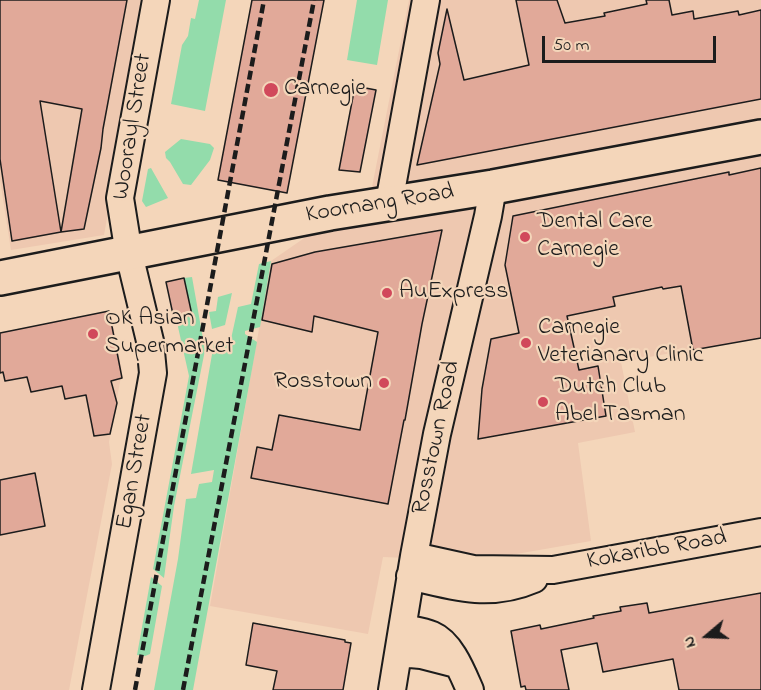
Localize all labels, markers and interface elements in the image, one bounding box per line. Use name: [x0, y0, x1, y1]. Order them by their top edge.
scale bar: [545, 24, 719, 62]
text: 50 m: [553, 33, 590, 59]
street label: Woorayl Street: [108, 52, 160, 202]
place label: Carnegie: [284, 76, 366, 104]
marker: Carnegie: [262, 81, 280, 99]
street label: Koornang Road: [304, 179, 456, 231]
place label: Dental Care Carnegie: [537, 209, 653, 265]
marker: Dental Care Carnegie: [518, 230, 532, 244]
place label: AuExpress: [399, 279, 508, 307]
marker: AuExpress: [380, 286, 394, 300]
place label: OK Asian Supermarket: [105, 306, 234, 362]
place label: Carnegie Veterianary Clinic: [538, 315, 703, 371]
marker: OK Asian Supermarket: [86, 327, 100, 341]
marker: Carnegie Veterianary Clinic: [519, 336, 533, 350]
street label: Rosstown Road: [408, 358, 468, 518]
place label: Rosstown: [274, 369, 372, 397]
place label: Dutch Club Abel Tasman: [555, 374, 686, 430]
marker: Rosstown: [377, 376, 391, 390]
marker: Dutch Club Abel Tasman: [536, 395, 550, 409]
street label: Egan Street: [112, 412, 160, 532]
street label: Kokaribb Road: [585, 525, 729, 577]
north arrow: [677, 606, 737, 666]
text: N: [677, 633, 703, 651]

